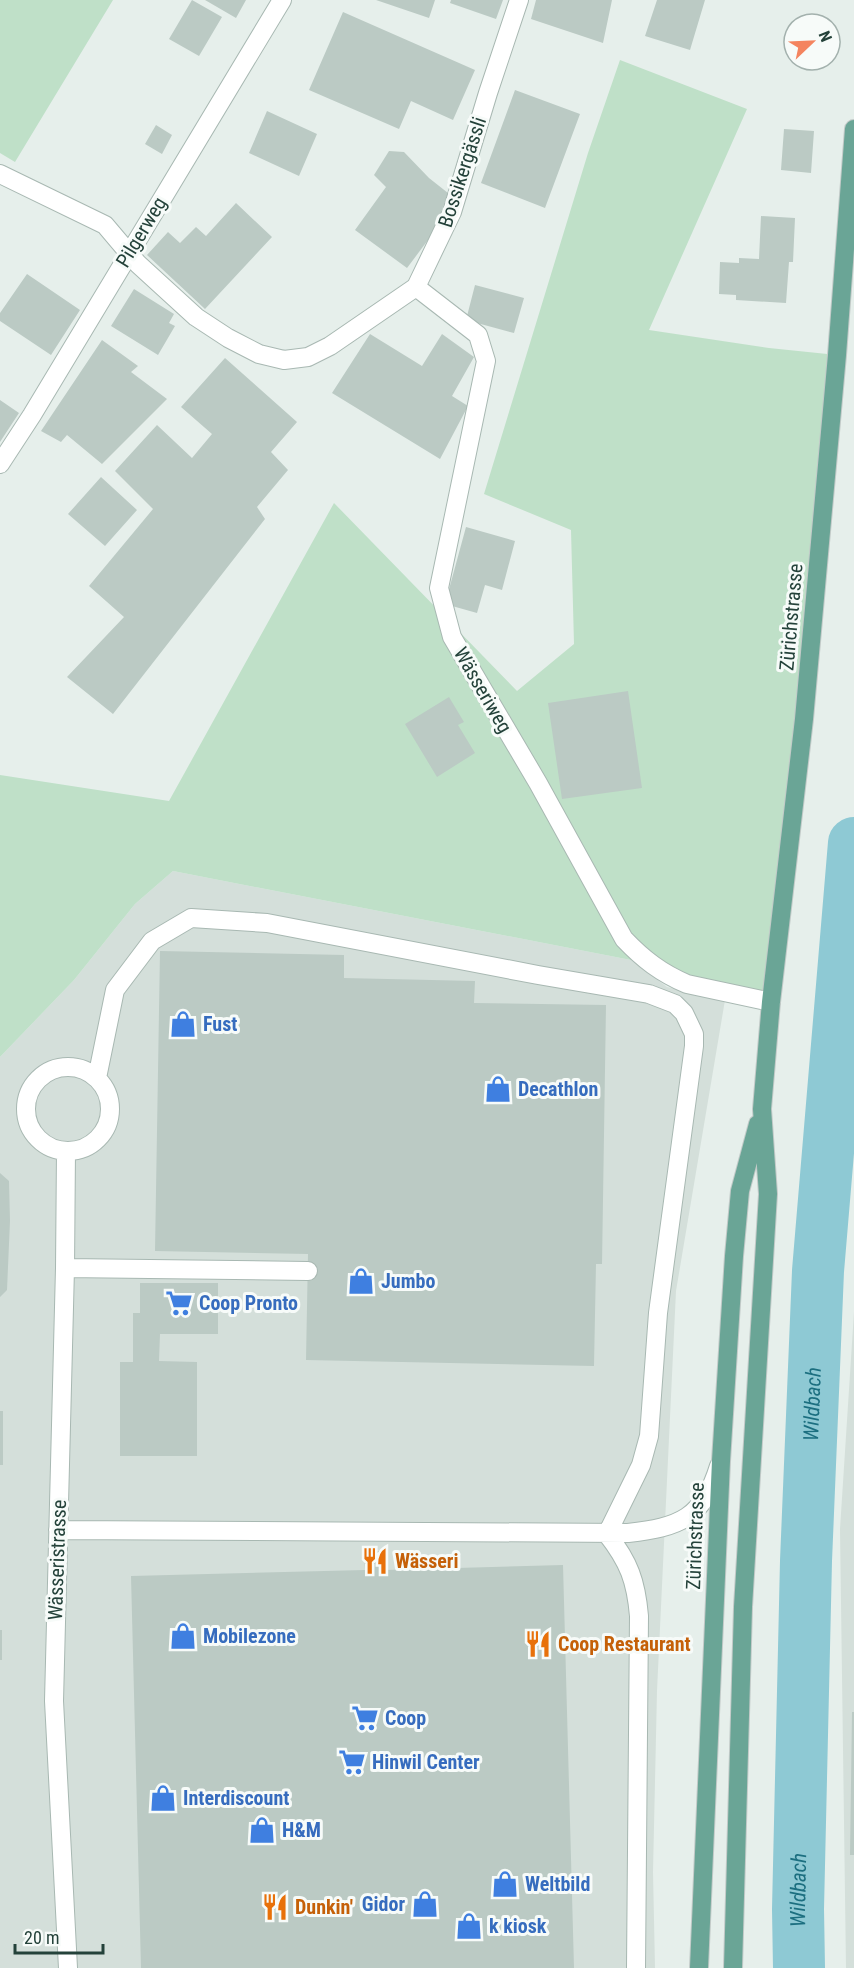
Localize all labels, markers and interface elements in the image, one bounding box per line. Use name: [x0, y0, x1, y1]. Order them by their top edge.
north arrow: [782, 12, 842, 72]
text: N: [815, 28, 836, 45]
street label: Bossikergässli: [433, 114, 491, 230]
street label: Pilgerweg: [111, 192, 171, 272]
street label: Zürichstrasse: [774, 562, 808, 672]
street label: Wässeriweg: [449, 643, 517, 737]
shop icon: Fust: [168, 1009, 198, 1039]
place label: Fust: [203, 1012, 237, 1036]
shop icon: Decathlon: [483, 1074, 513, 1104]
place label: Decathlon: [518, 1077, 598, 1101]
shop icon: Jumbo: [346, 1266, 376, 1296]
place label: Jumbo: [381, 1269, 435, 1293]
supermarket icon: Coop Pronto: [164, 1288, 194, 1318]
place label: Coop Pronto: [199, 1291, 298, 1315]
water label: Wildbach: [799, 1367, 826, 1442]
street label: Zürichstrasse: [681, 1482, 709, 1590]
street label: Wässeristrasse: [43, 1499, 71, 1621]
restaurant icon: Wässeri: [360, 1546, 390, 1576]
place label: Wässeri: [395, 1549, 459, 1573]
shop icon: Mobilezone: [168, 1621, 198, 1651]
place label: Mobilezone: [203, 1624, 296, 1648]
restaurant icon: Coop Restaurant: [523, 1629, 553, 1659]
place label: Coop Restaurant: [558, 1632, 691, 1656]
supermarket icon: Coop: [350, 1703, 380, 1733]
place label: Coop: [385, 1706, 426, 1730]
supermarket icon: Hinwil Center: [337, 1747, 367, 1777]
place label: Hinwil Center: [372, 1750, 480, 1774]
shop icon: Interdiscount: [148, 1783, 178, 1813]
place label: Interdiscount: [183, 1786, 289, 1810]
shop icon: H&M: [247, 1815, 277, 1845]
place label: H&M: [282, 1818, 321, 1842]
water label: Wildbach: [786, 1853, 811, 1927]
shop icon: Weltbild: [490, 1869, 520, 1899]
place label: Weltbild: [525, 1872, 590, 1896]
shop icon: Gidor: [410, 1889, 440, 1919]
restaurant icon: Dunkin': [260, 1892, 290, 1922]
place label: Gidor: [362, 1892, 405, 1916]
place label: Dunkin': [295, 1895, 353, 1919]
shop icon: k kiosk: [454, 1911, 484, 1941]
place label: k kiosk: [489, 1914, 547, 1938]
scale bar: [15, 1917, 104, 1955]
text: 20 m: [24, 1927, 59, 1948]

